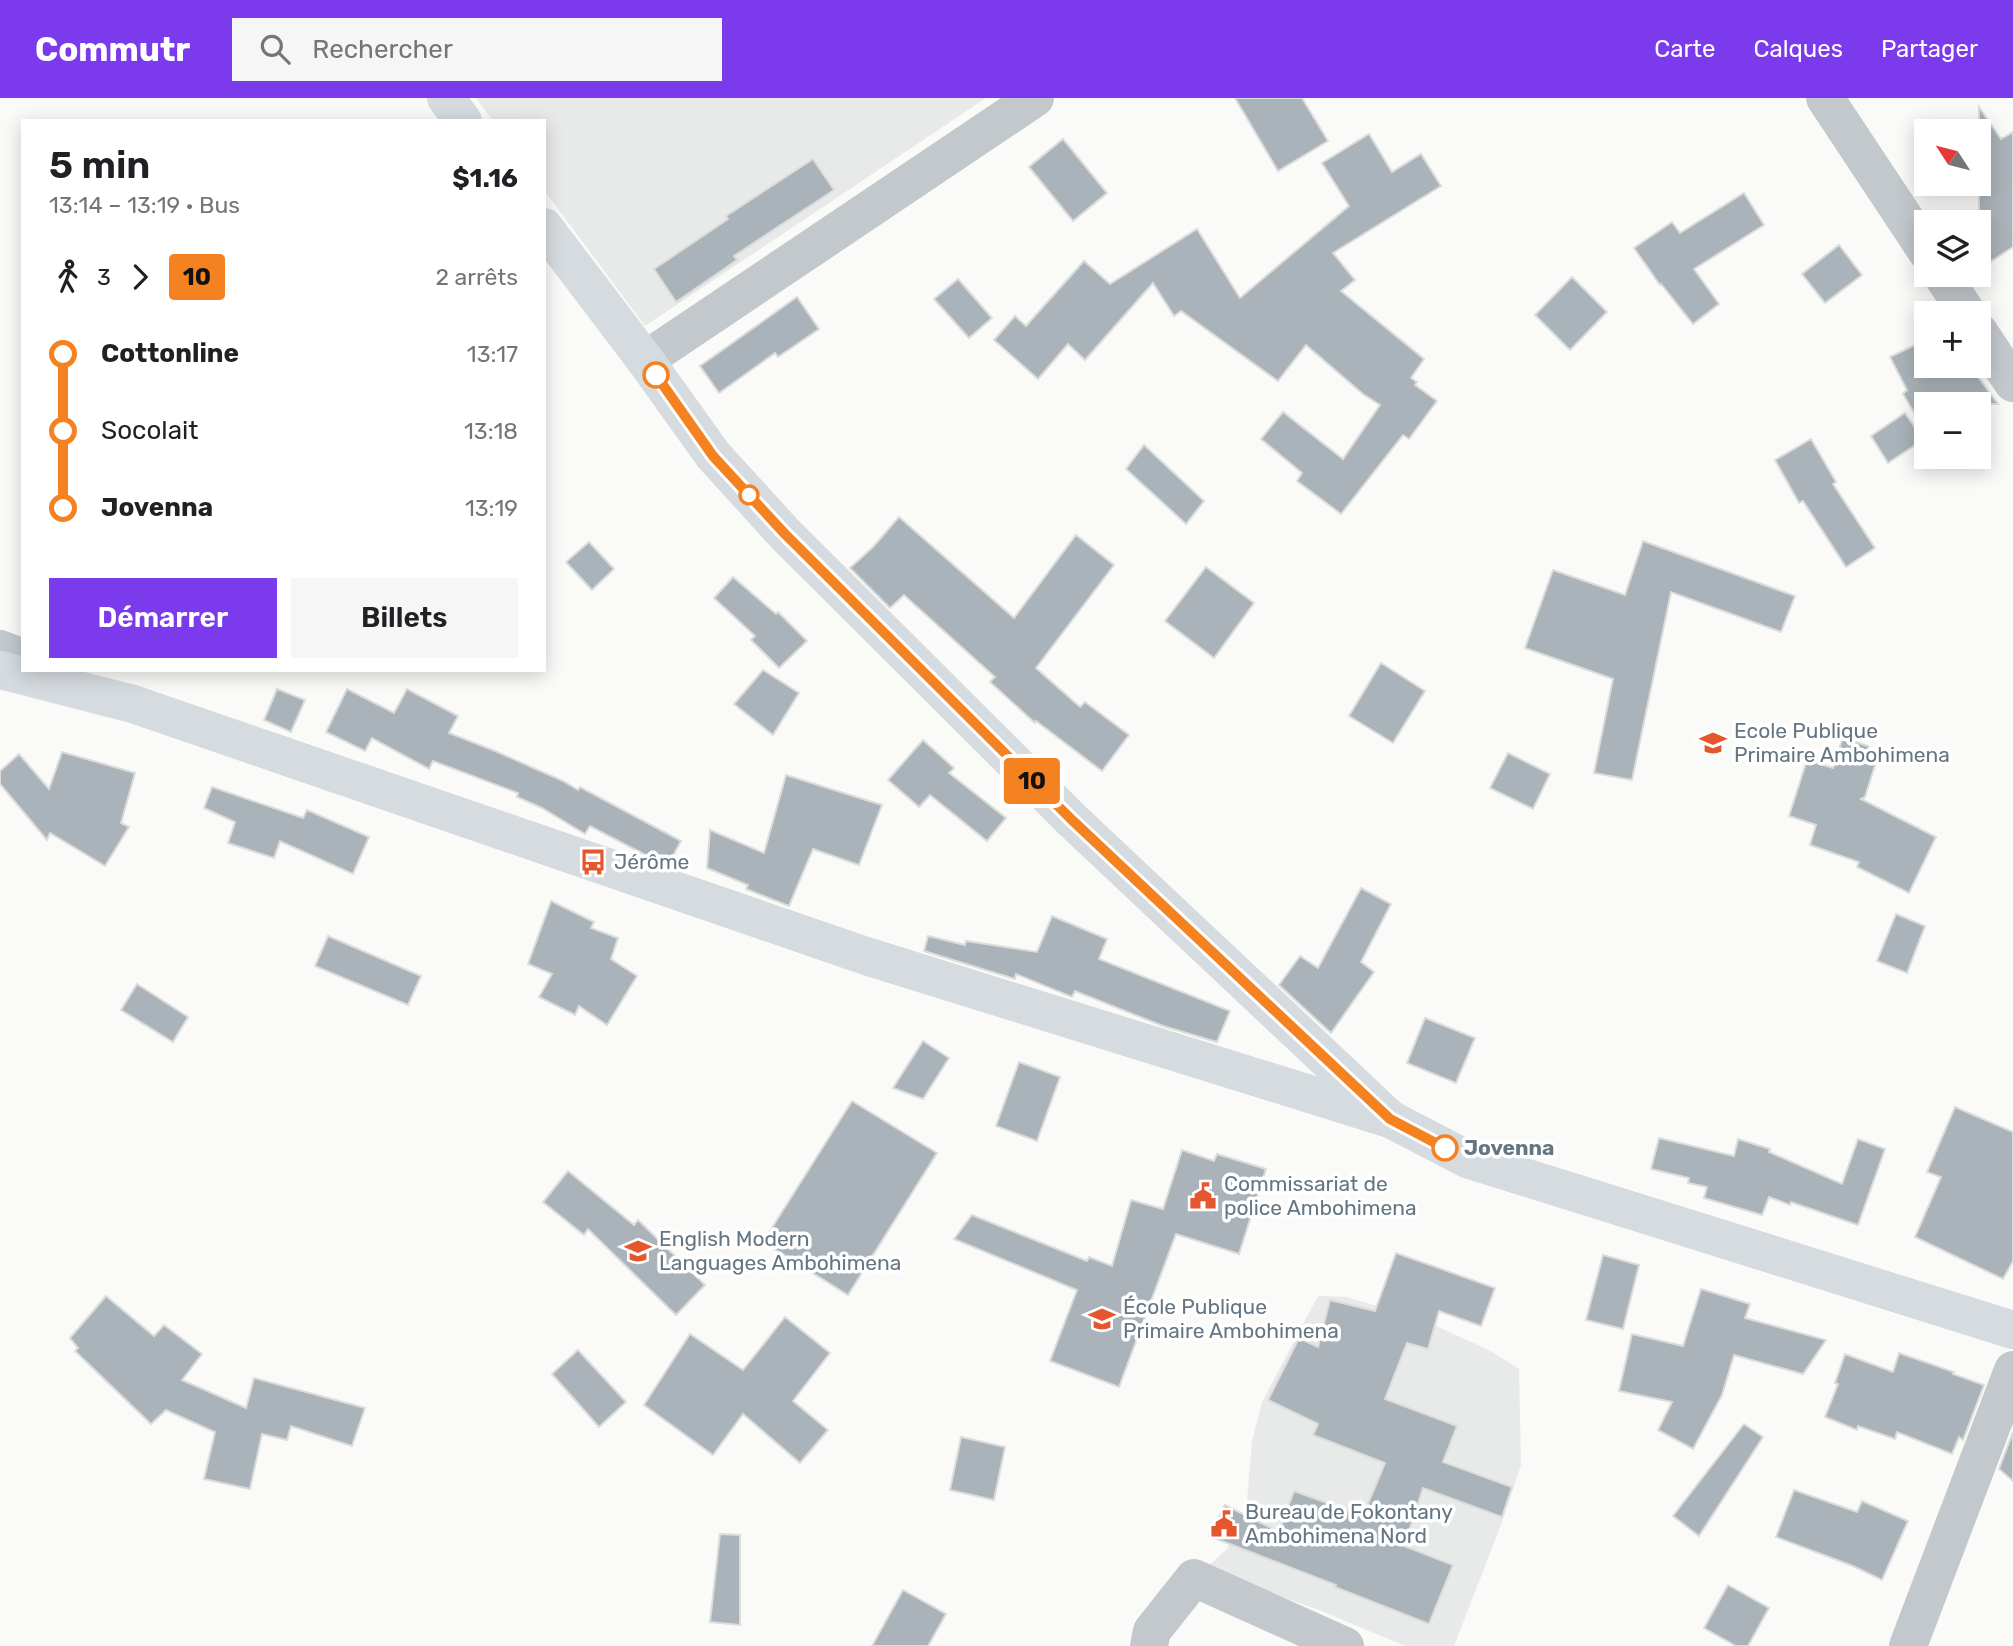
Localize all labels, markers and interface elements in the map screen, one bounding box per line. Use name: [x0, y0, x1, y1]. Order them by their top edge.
search box: [232, 18, 722, 81]
text: Commutr: [35, 30, 190, 69]
icon: search: [256, 30, 294, 68]
text: Rechercher: [312, 34, 453, 65]
text: Carte: [1654, 35, 1715, 63]
text: Calques: [1753, 35, 1843, 63]
text: Partager: [1881, 35, 1978, 63]
north arrow: [1914, 119, 1992, 196]
map controls: [1914, 119, 1991, 469]
text: 5 min: [49, 142, 150, 188]
text: $1.16: [452, 163, 518, 194]
text: 13:14 – 13:19 · Bus: [49, 191, 240, 219]
button: layers: [1914, 210, 1991, 287]
icon: walk: [49, 258, 87, 296]
icon: forward: [121, 258, 159, 296]
text: 3: [97, 263, 111, 291]
text: 10: [183, 263, 211, 291]
text: 2 arrêts: [435, 263, 518, 291]
button: +: [1914, 301, 1991, 378]
text: Cottonline: [101, 338, 239, 369]
text: 13:17: [467, 340, 518, 368]
unlabelled marker: [643, 362, 669, 388]
button: −: [1914, 392, 1991, 469]
text: Socolait: [101, 415, 199, 446]
text: 13:18: [464, 417, 518, 445]
unlabelled marker: [739, 485, 759, 505]
text: Jovenna: [101, 492, 213, 523]
text: 13:19: [465, 494, 518, 522]
button: Démarrer: [49, 578, 277, 658]
button: Billets: [291, 578, 518, 658]
place label: Ecole Publique Primaire Ambohimena: [1734, 718, 1950, 767]
school or university icon: Ecole Publique Primaire Ambohimena: [1698, 728, 1728, 758]
line badge: 10: [1000, 758, 1064, 804]
text: 10: [1018, 767, 1046, 795]
bus stop icon: Jérôme: [578, 847, 608, 877]
place label: Jérôme: [614, 849, 689, 874]
marker: Jovenna: [1432, 1135, 1458, 1161]
place label: Jovenna: [1464, 1135, 1554, 1160]
place label: Commissariat de police Ambohimena: [1224, 1171, 1417, 1220]
public building icon: Commissariat de police Ambohimena: [1188, 1181, 1218, 1211]
place label: English Modern Languages Ambohimena: [659, 1226, 901, 1275]
school or university icon: English Modern Languages Ambohimena: [623, 1236, 653, 1266]
place label: École Publique Primaire Ambohimena: [1123, 1294, 1339, 1343]
school or university icon: École Publique Primaire Ambohimena: [1087, 1304, 1117, 1334]
place label: Bureau de Fokontany Ambohimena Nord: [1245, 1499, 1453, 1548]
public building icon: Bureau de Fokontany Ambohimena Nord: [1209, 1509, 1239, 1539]

